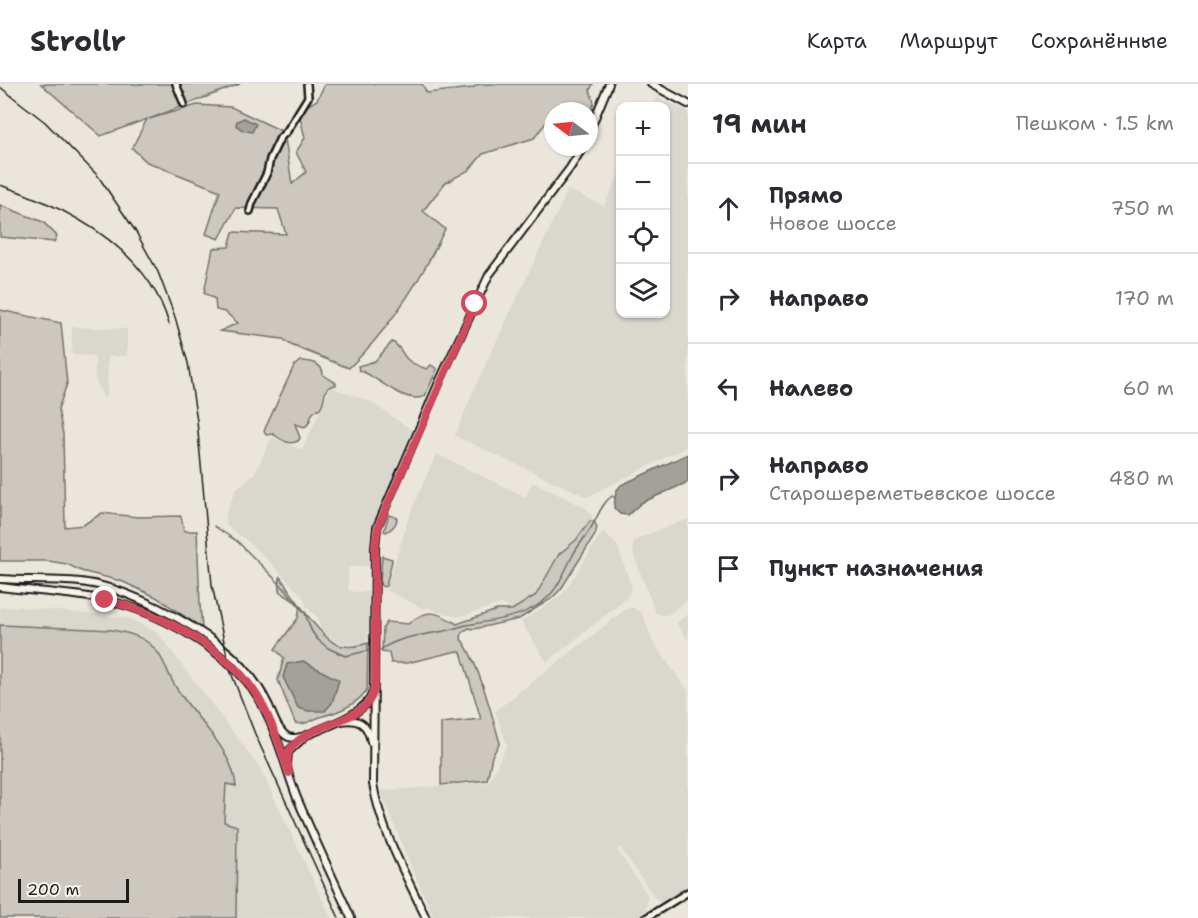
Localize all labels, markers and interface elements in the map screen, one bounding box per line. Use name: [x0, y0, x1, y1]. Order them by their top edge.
text: Strollr: [30, 22, 126, 60]
text: Карта: [807, 27, 867, 55]
text: Маршрут: [900, 27, 998, 55]
text: Сохранённые: [1031, 27, 1168, 55]
north arrow: [544, 102, 598, 156]
map controls: [616, 102, 670, 318]
button: +: [616, 102, 670, 156]
text: 19 мин: [712, 106, 807, 141]
text: Пешком · 1.5 km: [1016, 110, 1174, 136]
button: −: [616, 156, 670, 210]
text: Прямо: [769, 181, 843, 210]
icon: ahead: [712, 192, 745, 225]
text: 750 m: [1111, 195, 1174, 221]
button: locate: [616, 210, 670, 264]
text: Новое шоссе: [769, 210, 897, 236]
button: layers: [616, 264, 670, 318]
icon: right: [712, 282, 745, 315]
text: Направо: [769, 284, 869, 313]
text: 170 m: [1115, 285, 1174, 311]
route start: [461, 290, 487, 316]
icon: left: [712, 372, 745, 405]
text: Налево: [769, 374, 853, 403]
text: 60 m: [1122, 375, 1174, 401]
text: Направо: [769, 451, 869, 480]
icon: right: [712, 462, 745, 495]
text: 480 m: [1109, 465, 1174, 491]
text: Старошереметьевское шоссе: [769, 480, 1056, 506]
icon: arrive: [712, 552, 745, 585]
text: Пункт назначения: [769, 554, 983, 583]
route end: [91, 586, 117, 612]
scale bar: [18, 876, 129, 904]
text: 200 m: [27, 879, 79, 900]

